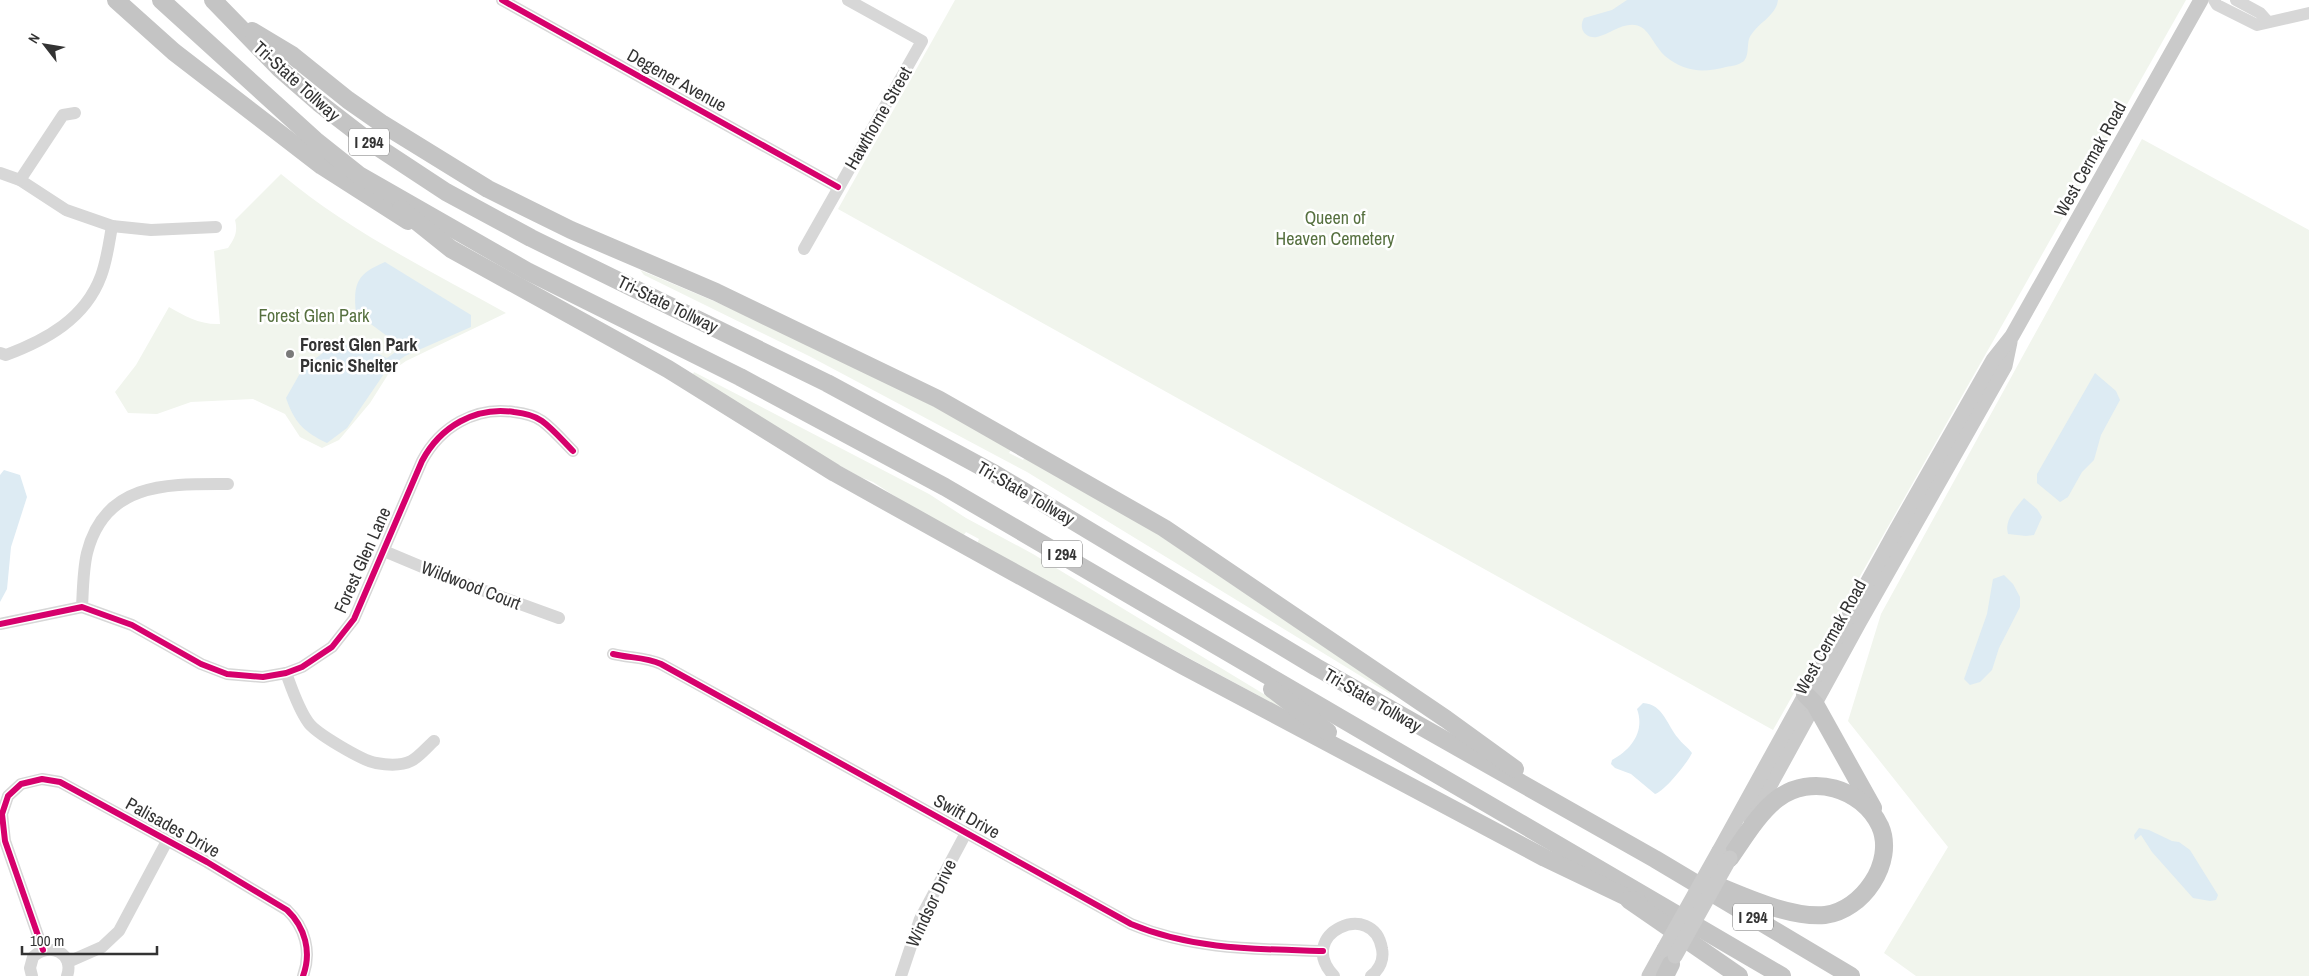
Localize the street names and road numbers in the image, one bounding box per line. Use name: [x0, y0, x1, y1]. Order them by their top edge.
street label: Tri-State Tollway: [248, 35, 346, 127]
street label: Degener Avenue: [623, 42, 731, 118]
street label: Hawthorne Street: [838, 62, 918, 174]
street label: West Cermak Road: [2048, 97, 2132, 221]
road number: I 294: [349, 128, 389, 156]
street label: Tri-State Tollway: [613, 269, 723, 339]
street label: Tri-State Tollway: [972, 455, 1080, 531]
street label: Forest Glen Lane: [328, 503, 396, 617]
road number: I 294: [1042, 540, 1082, 568]
street label: Wildwood Court: [418, 555, 524, 615]
street label: West Cermak Road: [1788, 575, 1872, 699]
street label: Tri-State Tollway: [1319, 662, 1427, 738]
street label: Swift Drive: [929, 788, 1005, 844]
street label: Palisades Drive: [121, 791, 225, 863]
street label: Windsor Drive: [900, 855, 962, 951]
road number: I 294: [1733, 904, 1773, 930]

